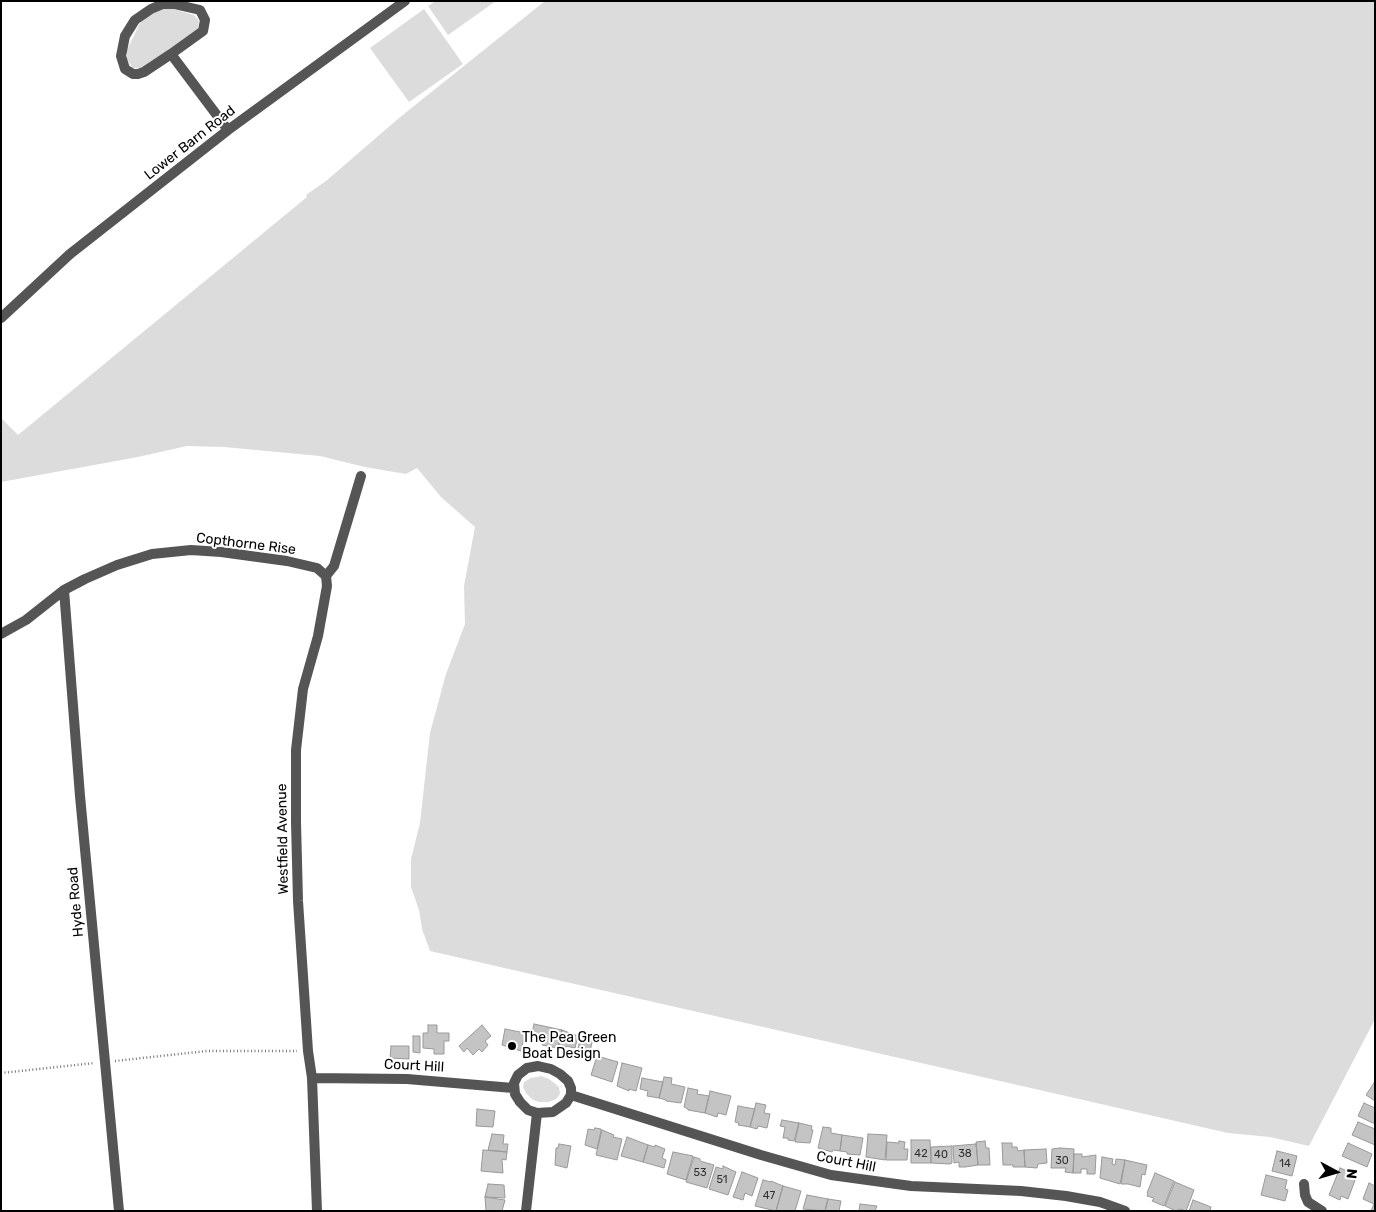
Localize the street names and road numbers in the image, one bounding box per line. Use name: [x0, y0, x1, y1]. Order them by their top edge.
street label: Lower Barn Road: [141, 102, 239, 184]
street label: Copthorne Rise: [195, 530, 297, 558]
street label: Westfield Avenue: [274, 783, 292, 895]
street label: Hyde Road: [65, 866, 87, 938]
street label: Court Hill: [384, 1056, 444, 1076]
street label: Court Hill: [815, 1148, 877, 1176]

